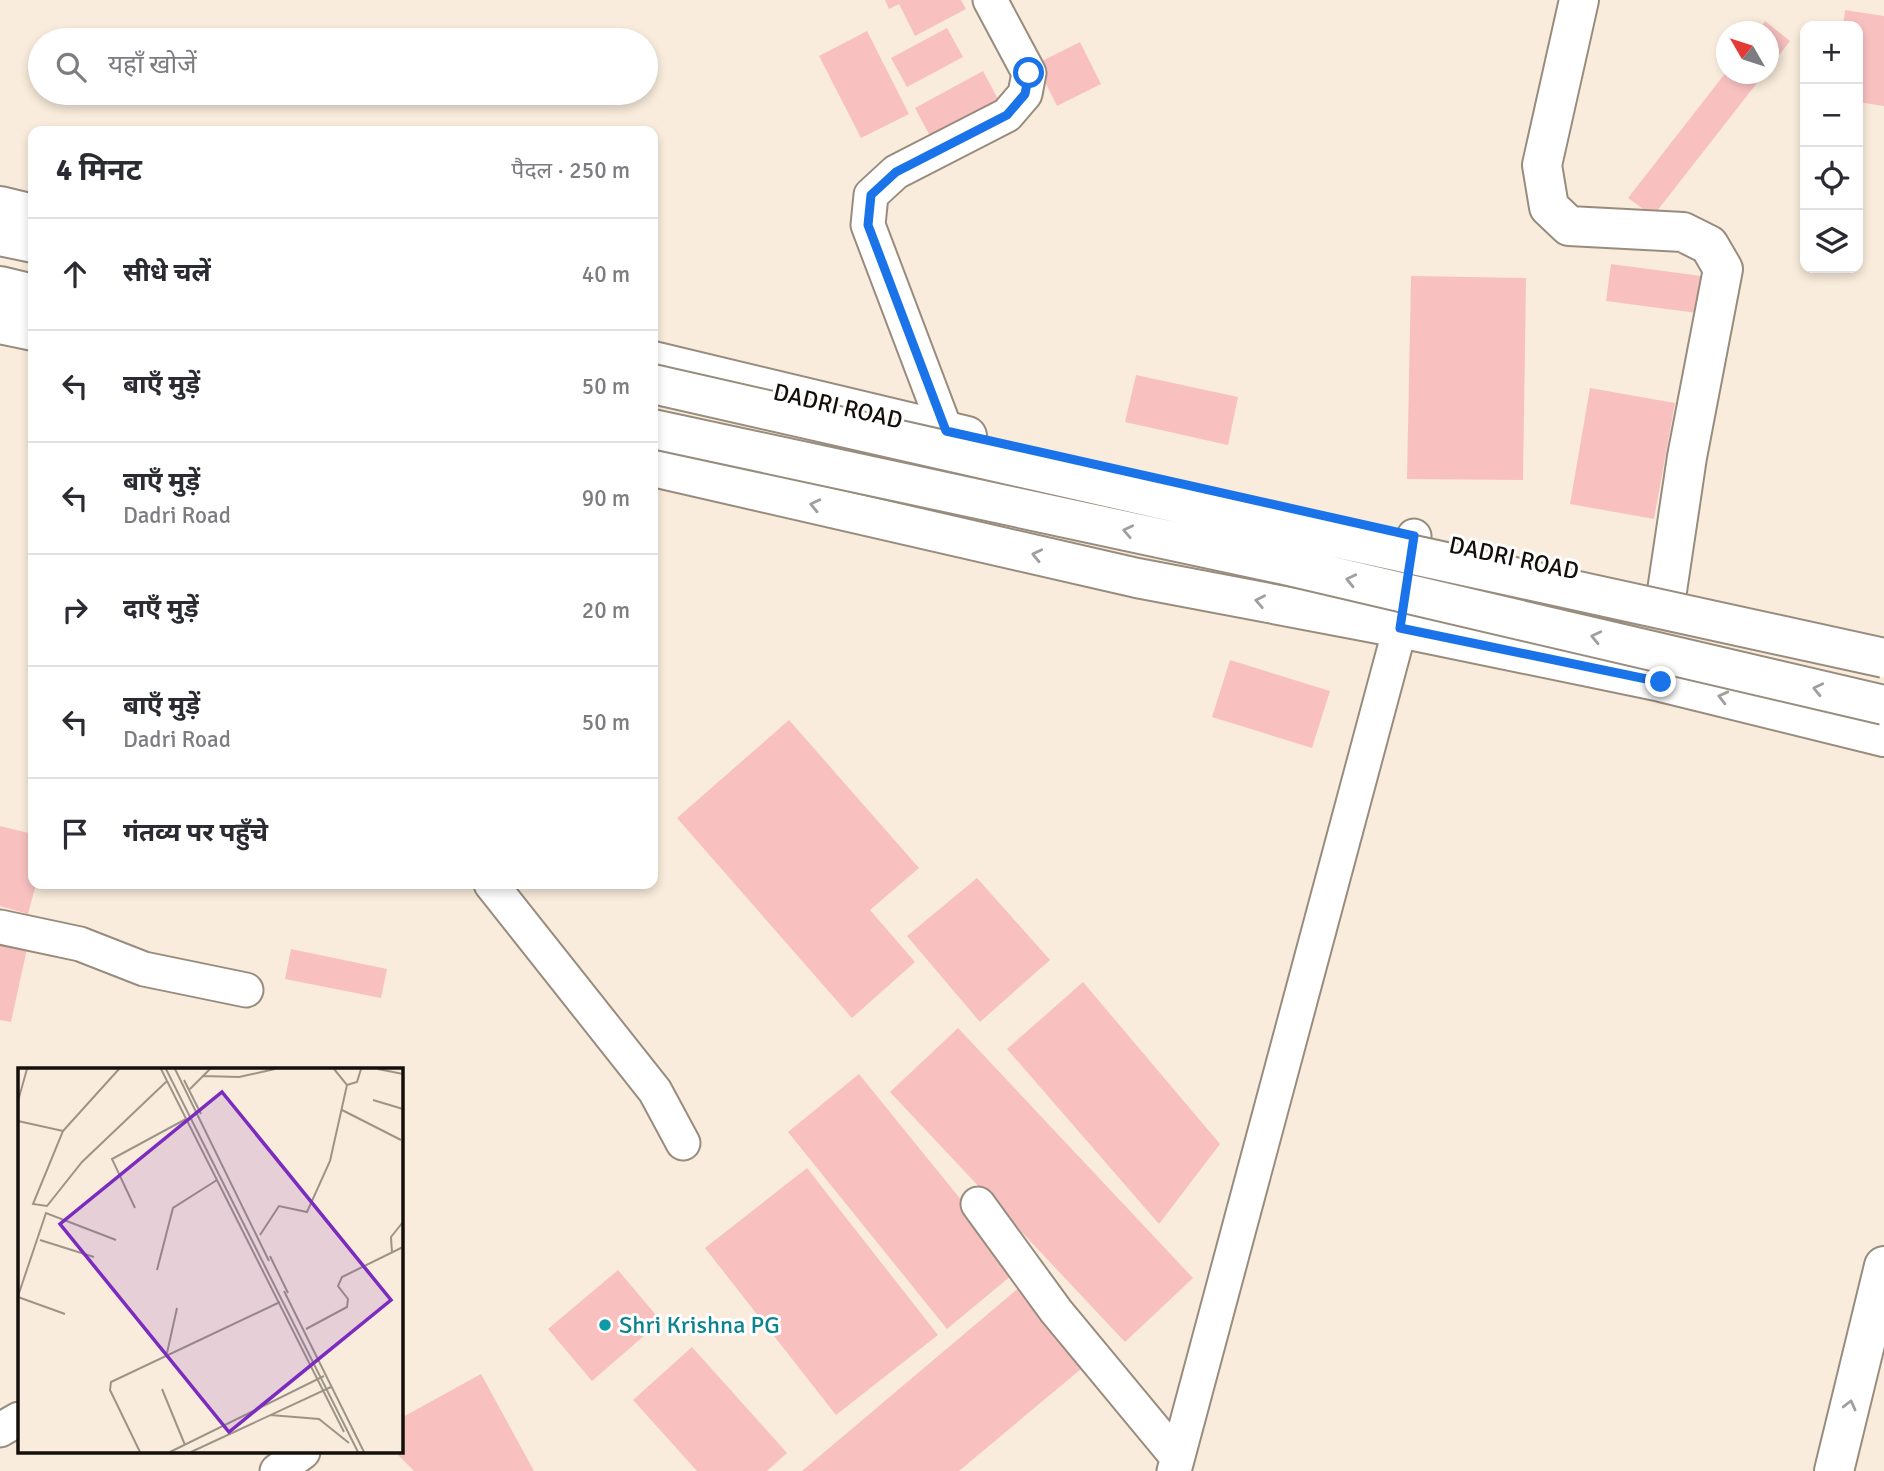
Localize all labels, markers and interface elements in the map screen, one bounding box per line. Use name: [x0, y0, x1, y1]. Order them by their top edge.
north arrow: [1716, 21, 1779, 84]
map controls: [1800, 21, 1863, 273]
button: +: [1800, 21, 1863, 84]
search box: [28, 28, 658, 105]
icon: search: [52, 48, 90, 86]
text: यहाँ खोजें: [108, 49, 197, 81]
route start: [1013, 57, 1044, 88]
button: −: [1800, 84, 1863, 147]
button: locate: [1800, 147, 1863, 210]
text: 4 मिनट: [56, 152, 142, 189]
text: पैदल · 250 m: [511, 156, 630, 185]
button: layers: [1800, 210, 1863, 273]
icon: ahead: [56, 255, 94, 293]
text: सीधे चलें: [123, 257, 211, 289]
text: 40 m: [582, 260, 630, 289]
icon: left: [56, 367, 94, 405]
text: बाएँ मुड़ें: [123, 369, 200, 401]
text: 50 m: [582, 372, 630, 401]
street label: DADRI ROAD: [770, 377, 906, 435]
text: बाएँ मुड़ें: [123, 466, 200, 498]
icon: left: [56, 479, 94, 517]
text: 90 m: [582, 484, 630, 513]
one-way arrow: [809, 498, 821, 513]
text: Dadri Road: [123, 501, 231, 530]
one-way arrow: [1123, 525, 1135, 539]
street label: DADRI ROAD: [1446, 530, 1582, 586]
one-way arrow: [1031, 549, 1043, 564]
one-way arrow: [1345, 574, 1357, 588]
icon: right: [56, 591, 94, 629]
text: दाएँ मुड़ें: [123, 593, 199, 625]
one-way arrow: [1254, 595, 1266, 610]
text: 20 m: [582, 596, 630, 625]
one-way arrow: [1590, 631, 1602, 646]
route end: [1645, 666, 1676, 697]
one-way arrow: [1812, 683, 1824, 697]
text: बाएँ मुड़ें: [123, 690, 200, 722]
one-way arrow: [1717, 691, 1729, 705]
icon: left: [56, 703, 94, 741]
text: 50 m: [582, 708, 630, 737]
text: Dadri Road: [123, 725, 231, 754]
icon: arrive: [56, 815, 94, 853]
text: गंतव्य पर पहुँचे: [123, 817, 268, 849]
inset map: [18, 1068, 402, 1454]
place label: Shri Krishna PG: [619, 1310, 780, 1340]
marker: Shri Krishna PG: [597, 1317, 613, 1333]
one-way arrow: [1842, 1399, 1857, 1411]

